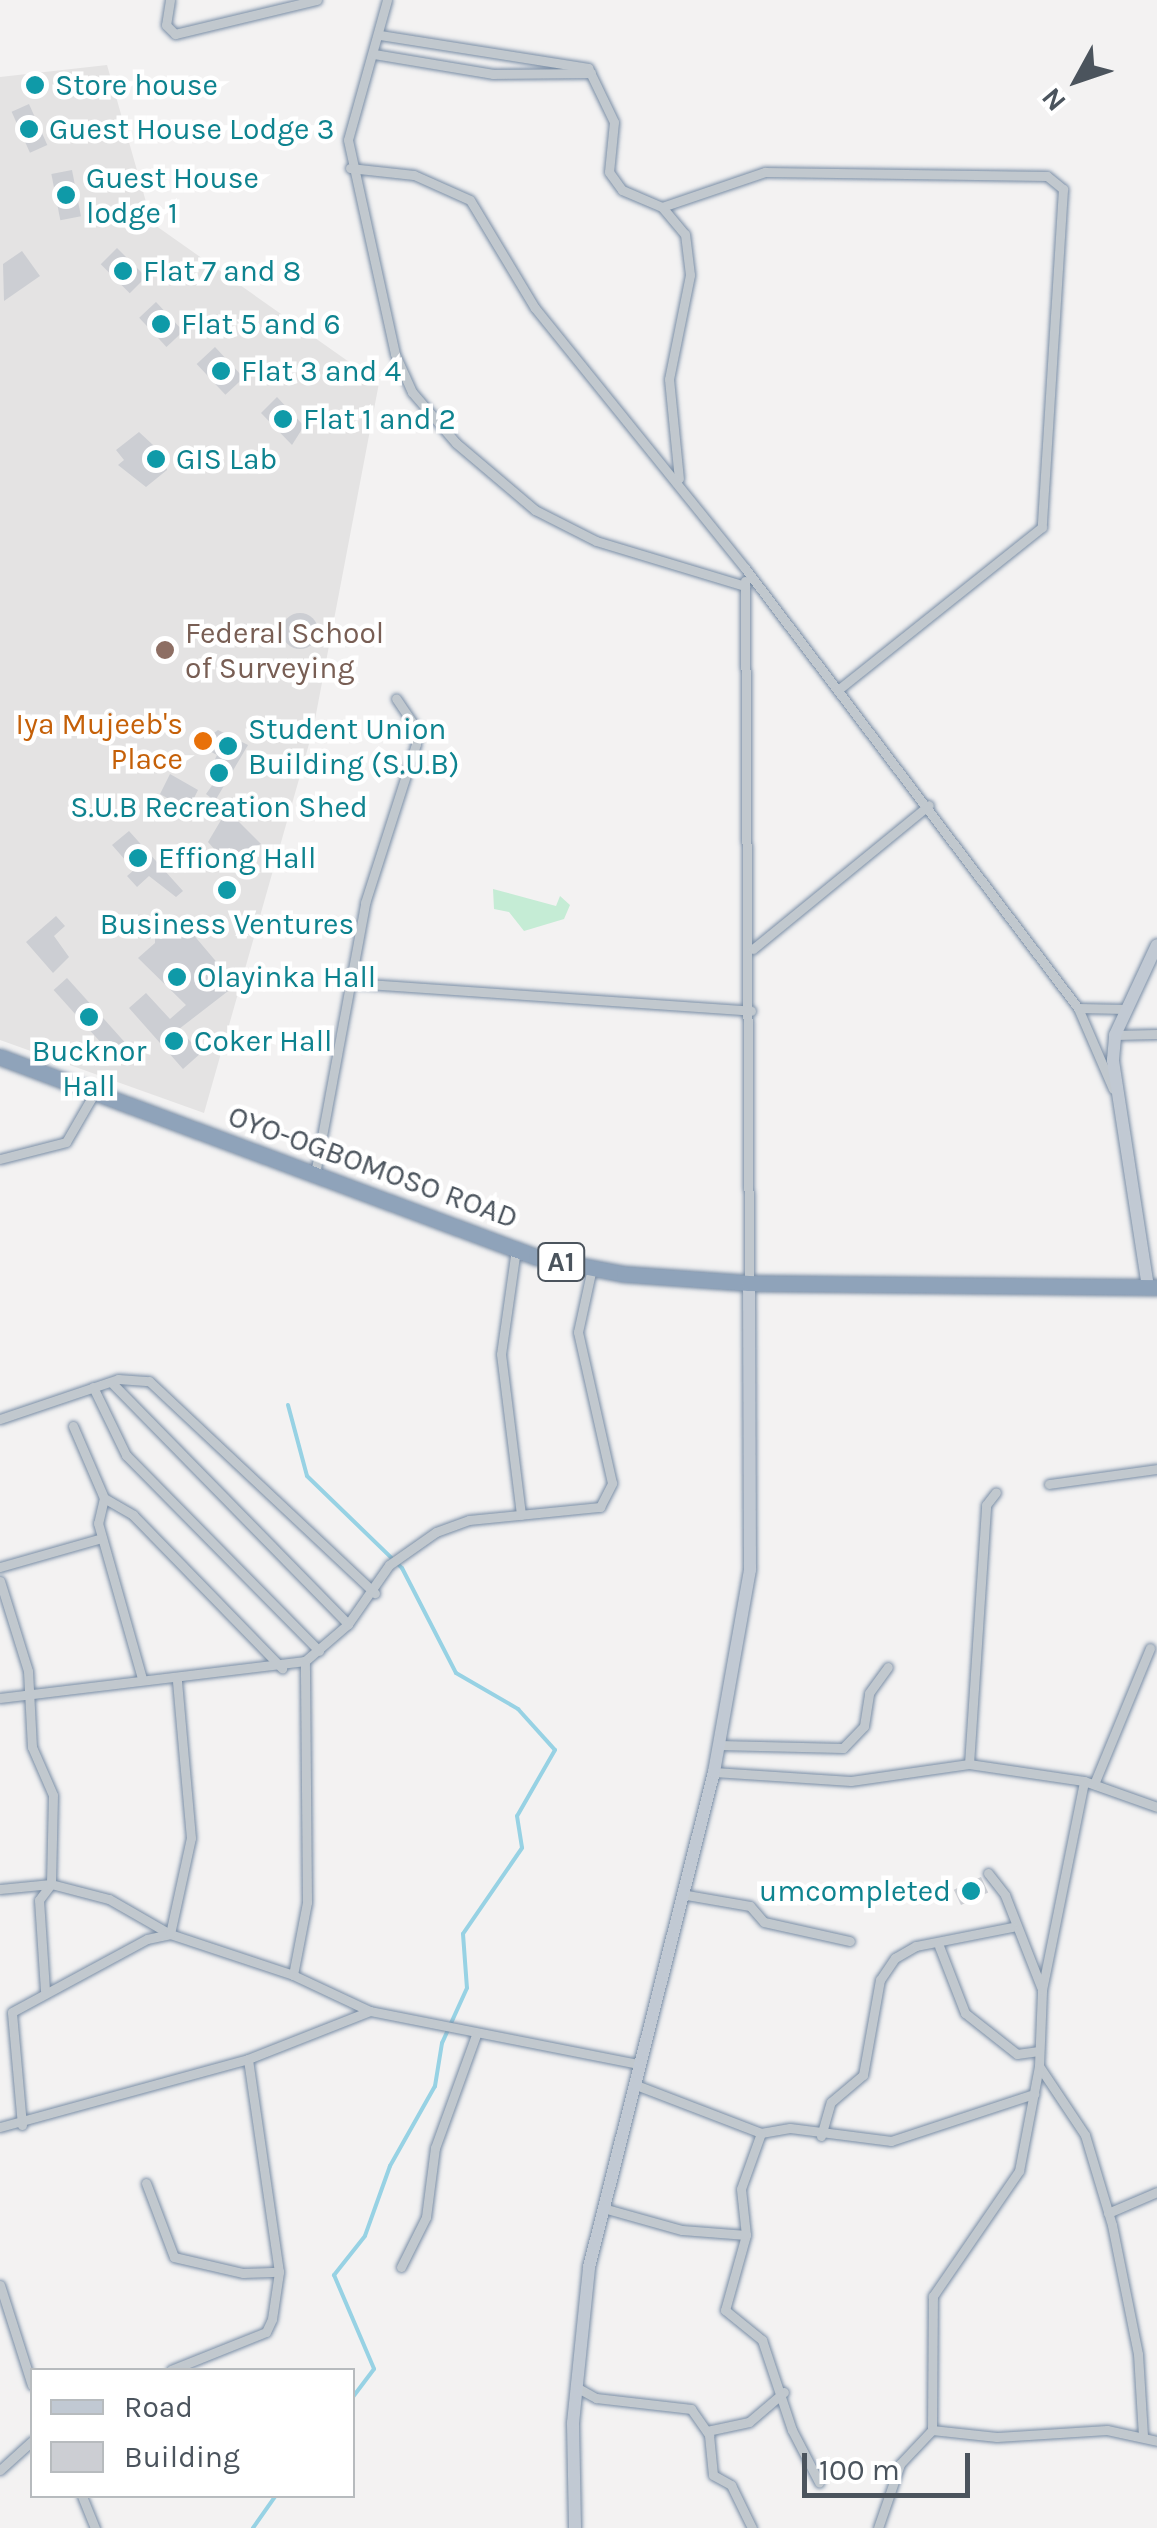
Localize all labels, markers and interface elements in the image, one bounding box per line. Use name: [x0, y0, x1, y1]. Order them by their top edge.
north arrow: [1027, 30, 1127, 130]
place label: Store house: [55, 67, 218, 103]
marker: Store house: [24, 74, 46, 96]
text: N: [1035, 81, 1073, 118]
place label: Guest House Lodge 3: [49, 111, 334, 147]
marker: Guest House Lodge 3: [18, 118, 40, 140]
place label: Guest House lodge 1: [86, 160, 259, 230]
marker: Guest House lodge 1: [55, 184, 77, 206]
place label: Flat 7 and 8: [143, 253, 301, 289]
marker: Flat 7 and 8: [112, 260, 134, 282]
place label: Flat 5 and 6: [181, 306, 341, 342]
marker: Flat 5 and 6: [150, 313, 172, 335]
place label: Flat 3 and 4: [241, 353, 401, 389]
marker: Flat 3 and 4: [210, 360, 232, 382]
place label: Flat 1 and 2: [303, 401, 456, 437]
marker: Flat 1 and 2: [272, 408, 294, 430]
place label: GIS Lab: [176, 441, 277, 477]
marker: GIS Lab: [145, 448, 167, 470]
place label: Federal School of Surveying: [185, 615, 384, 686]
marker: Federal School of Surveying: [154, 639, 176, 661]
place label: Iya Mujeeb's Place: [16, 706, 183, 776]
place label: Student Union Building (S.U.B): [248, 711, 459, 782]
marker: Iya Mujeeb's Place: [192, 730, 214, 752]
marker: Student Union Building (S.U.B): [217, 735, 239, 757]
marker: S.U.B Recreation Shed: [208, 762, 230, 784]
place label: S.U.B Recreation Shed: [70, 789, 368, 825]
place label: Effiong Hall: [158, 840, 316, 876]
marker: Effiong Hall: [127, 847, 149, 869]
marker: Business Ventures: [216, 879, 238, 901]
place label: Business Ventures: [100, 906, 354, 942]
place label: Olayinka Hall: [197, 959, 376, 995]
marker: Olayinka Hall: [166, 966, 188, 988]
marker: Bucknor Hall: [78, 1006, 100, 1028]
place label: Coker Hall: [194, 1023, 332, 1059]
marker: Coker Hall: [163, 1030, 185, 1052]
place label: Bucknor Hall: [32, 1033, 146, 1104]
street label: OYO-OGBOMOSO ROAD: [223, 1098, 523, 1236]
road number: A1: [536, 1239, 586, 1285]
place label: umcompleted: [759, 1873, 951, 1909]
marker: umcompleted: [960, 1880, 982, 1902]
legend: [30, 2368, 355, 2498]
text: Road: [124, 2389, 193, 2425]
scale bar: [807, 2433, 974, 2495]
text: Building: [124, 2439, 240, 2475]
text: 100 m: [819, 2452, 900, 2488]

